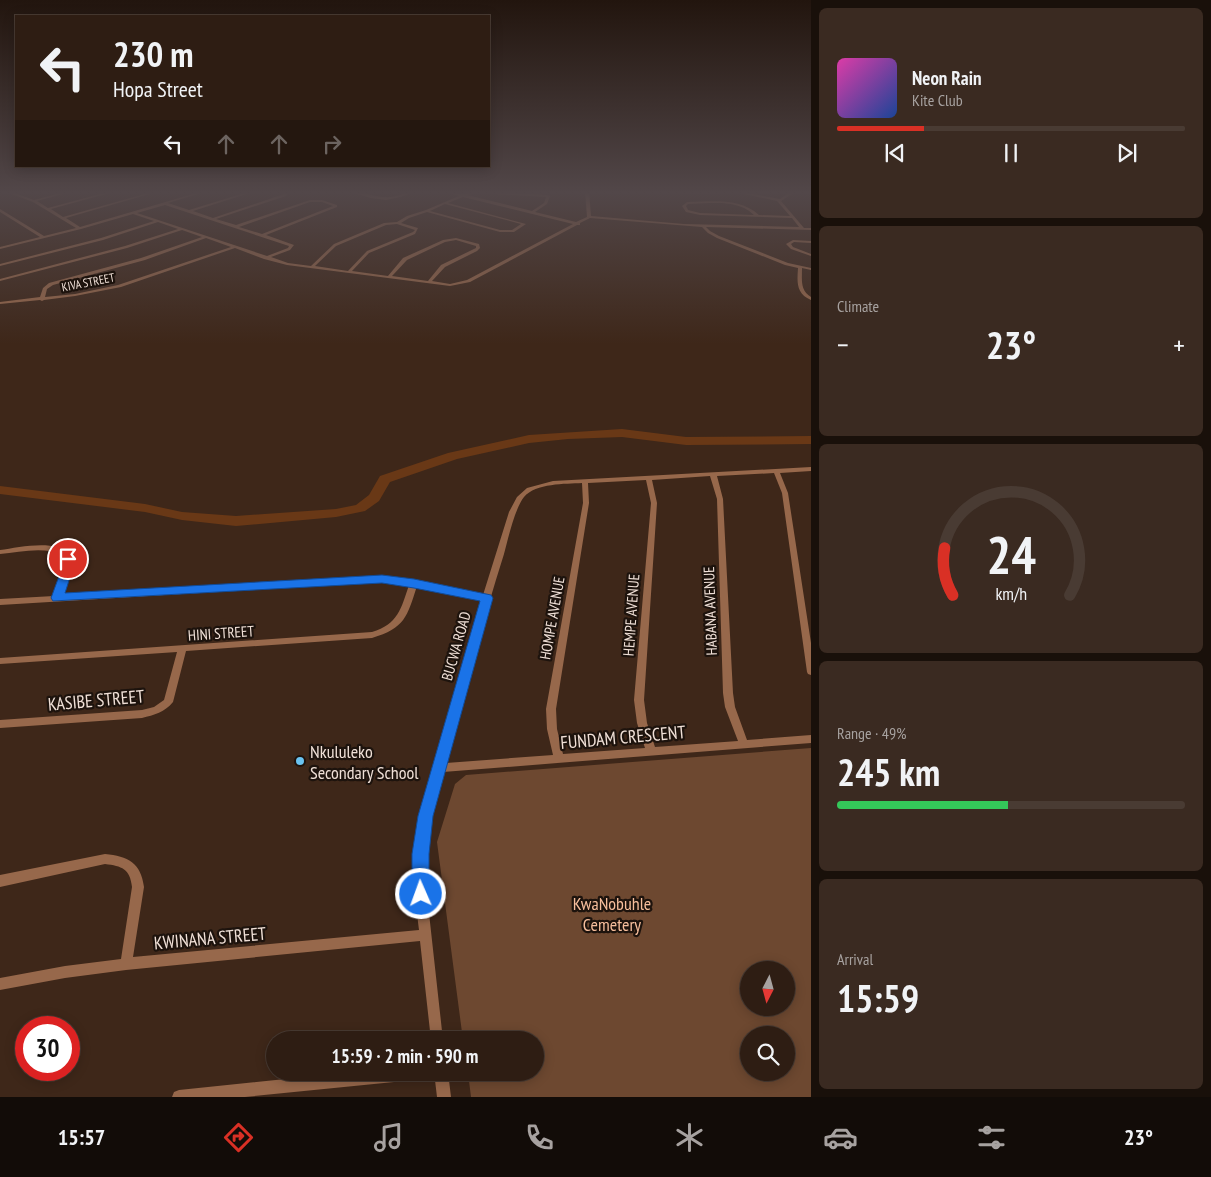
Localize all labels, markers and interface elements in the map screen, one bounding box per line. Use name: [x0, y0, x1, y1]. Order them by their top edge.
text: 230 m: [113, 31, 194, 77]
icon: left: [30, 35, 95, 100]
text: Neon Rain: [912, 66, 981, 90]
text: Hopa Street: [113, 75, 203, 103]
text: Kite Club: [912, 90, 963, 110]
icon: left: [159, 130, 187, 158]
icon: ahead: [212, 130, 240, 158]
icon: ahead: [265, 130, 293, 158]
icon: right: [318, 130, 346, 158]
icon: previous: [881, 139, 909, 167]
icon: pause: [997, 139, 1025, 167]
icon: next: [1113, 139, 1141, 167]
street label: KIVA STREET: [60, 269, 116, 294]
text: Climate: [837, 296, 879, 316]
text: 23°: [986, 320, 1036, 369]
text: −: [837, 326, 849, 363]
text: +: [1173, 326, 1185, 363]
text: 24: [986, 521, 1036, 588]
pin: [47, 538, 89, 580]
icon: arrive: [54, 545, 82, 573]
street label: HABANA AVENUE: [699, 566, 721, 656]
street label: HEMPE AVENUE: [619, 573, 643, 657]
street label: HOMPE AVENUE: [535, 575, 569, 661]
text: km/h: [995, 582, 1027, 605]
street label: BUCWA ROAD: [437, 609, 475, 683]
street label: HINI STREET: [187, 621, 255, 645]
street label: KASIBE STREET: [47, 684, 145, 716]
street label: FUNDAM CRESCENT: [560, 720, 686, 754]
text: Range · 49%: [837, 723, 906, 743]
place label: Nkululeko Secondary School: [310, 740, 419, 784]
text: 245 km: [837, 747, 940, 796]
marker: Nkululeko Secondary School: [294, 755, 306, 767]
position arrow: [394, 867, 446, 919]
park label: KwaNobuhle Cemetery: [573, 892, 651, 936]
street label: KWINANA STREET: [153, 922, 267, 954]
text: Arrival: [837, 949, 873, 969]
north arrow: [740, 961, 795, 1016]
map controls: [740, 961, 795, 1081]
text: 15:59: [837, 973, 919, 1022]
speed limit sign: 30: [15, 1016, 80, 1081]
button: search: [740, 1026, 795, 1081]
text: 15:59 · 2 min · 590 m: [332, 1044, 478, 1068]
icon: directions: [221, 1120, 256, 1155]
icon: music: [371, 1120, 406, 1155]
icon: phone: [522, 1120, 557, 1155]
icon: climate: [672, 1120, 707, 1155]
icon: car: [823, 1120, 858, 1155]
icon: filters: [974, 1120, 1009, 1155]
text: 15:57: [58, 1123, 105, 1151]
text: 23°: [1124, 1123, 1153, 1151]

